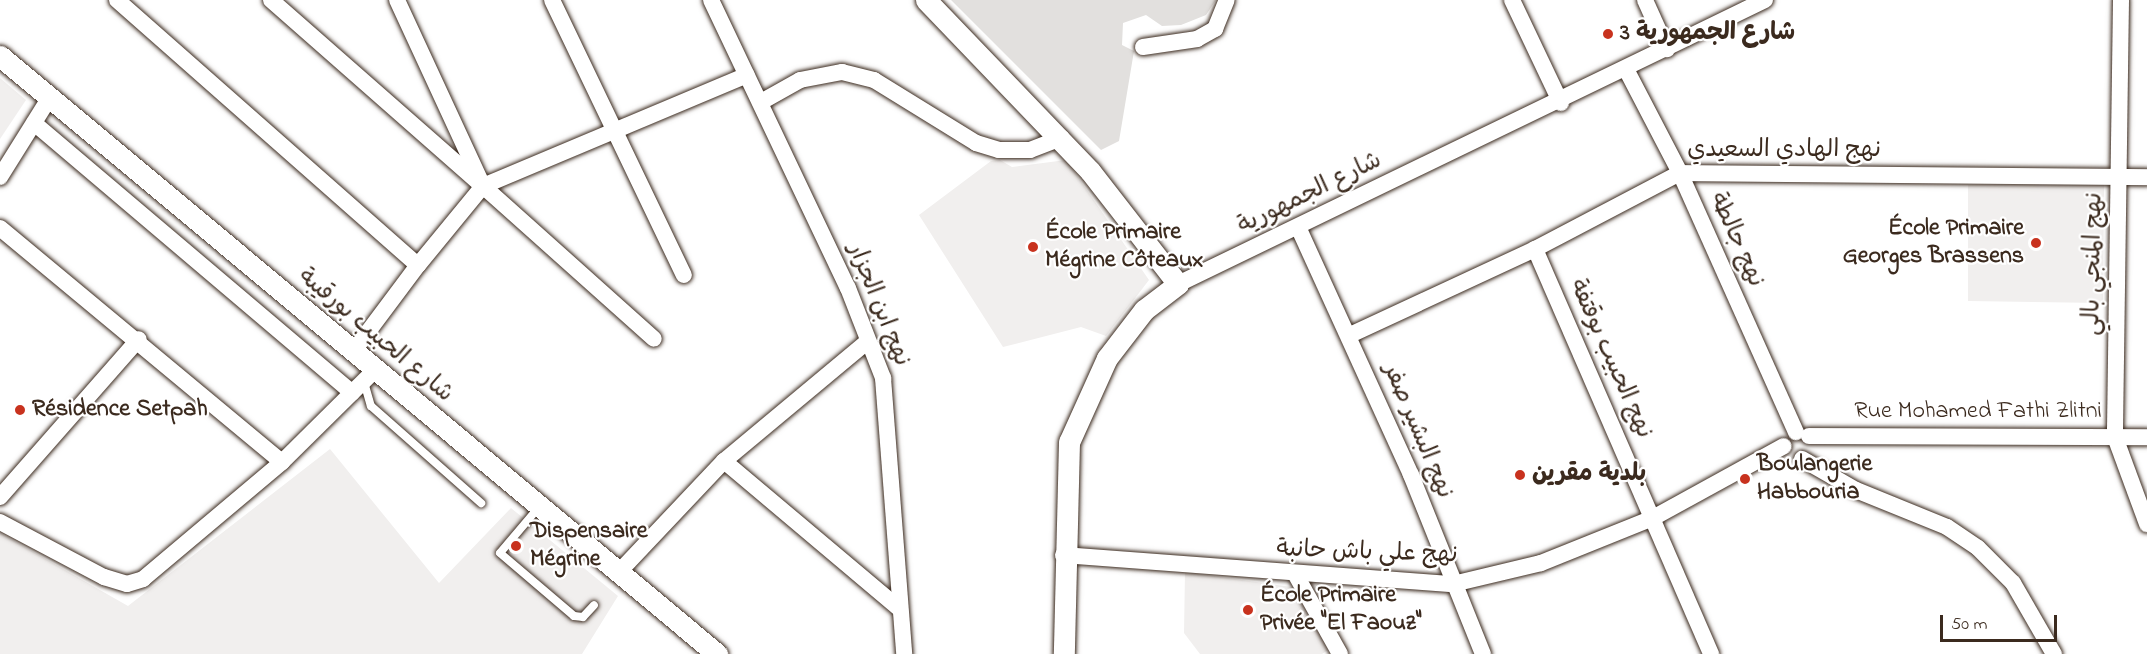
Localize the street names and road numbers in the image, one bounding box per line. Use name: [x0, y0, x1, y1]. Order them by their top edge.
street label: نهج الهادي السعيدي: [1687, 137, 1881, 165]
street label: شارع الجمهورية: [1233, 147, 1387, 241]
street label: نهج جالطة: [1702, 188, 1770, 292]
street label: نهج المنجي بالي: [2078, 192, 2110, 336]
street label: نهج ابن الجزار: [840, 239, 916, 371]
street label: شارع الحبيب بورقيبة: [292, 263, 458, 409]
street label: نهج الحبيب بوقتفة: [1562, 275, 1658, 443]
street label: نهج البشير صفر: [1376, 359, 1458, 503]
street label: Rue Mohamed Fathi Zlitni: [1854, 398, 2102, 426]
street label: نهج علي باش حانبة: [1276, 535, 1458, 571]

